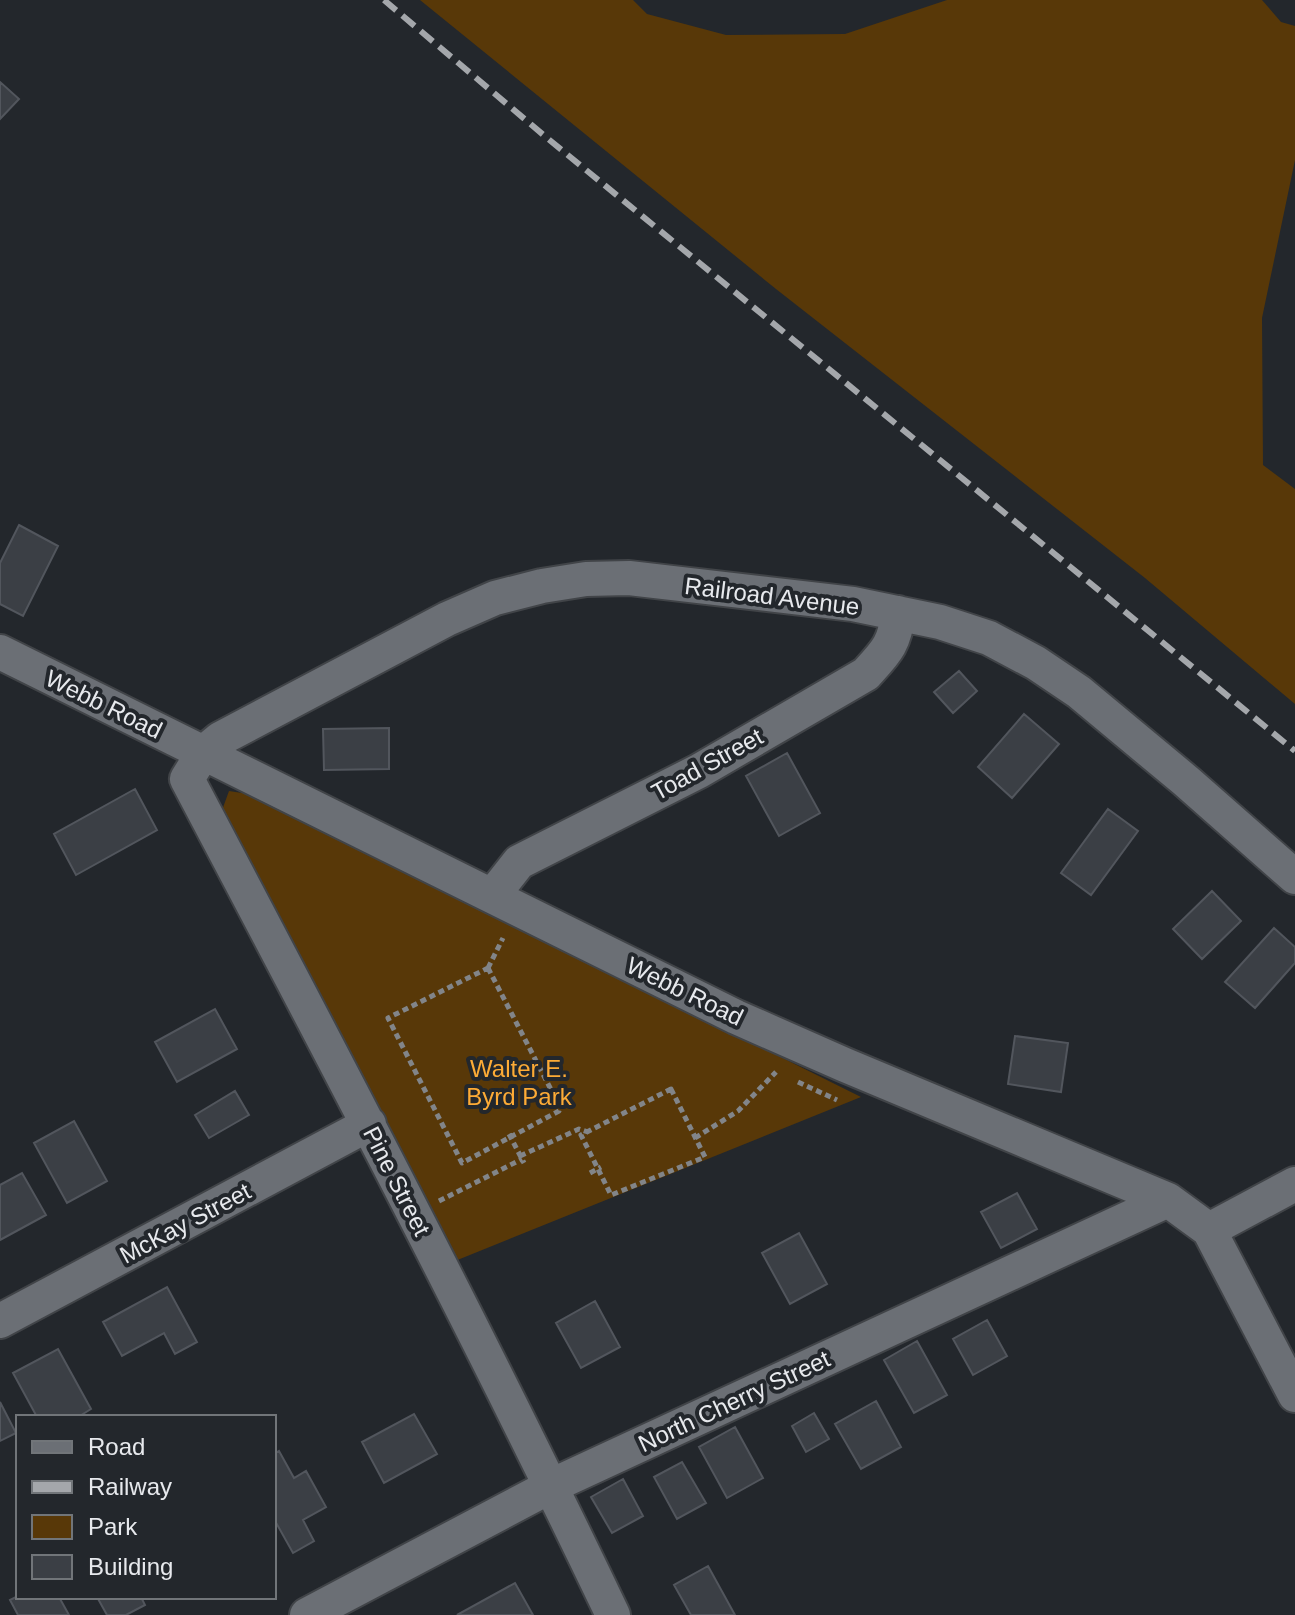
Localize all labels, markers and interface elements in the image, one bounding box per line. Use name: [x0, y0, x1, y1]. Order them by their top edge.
street label: Railroad Avenue: [683, 572, 861, 620]
street label: Webb Road: [41, 664, 167, 744]
street label: Toad Street: [647, 722, 768, 806]
street label: Webb Road: [622, 951, 748, 1031]
park label: Walter E. Byrd Park: [466, 1055, 573, 1110]
street label: Pine Street: [358, 1122, 436, 1240]
street label: McKay Street: [115, 1177, 255, 1269]
street label: North Cherry Street: [634, 1345, 834, 1457]
legend: [16, 1415, 276, 1599]
text: Road: [88, 1433, 145, 1460]
text: Railway: [88, 1473, 172, 1500]
text: Park: [88, 1513, 138, 1540]
text: Building: [88, 1553, 173, 1580]

